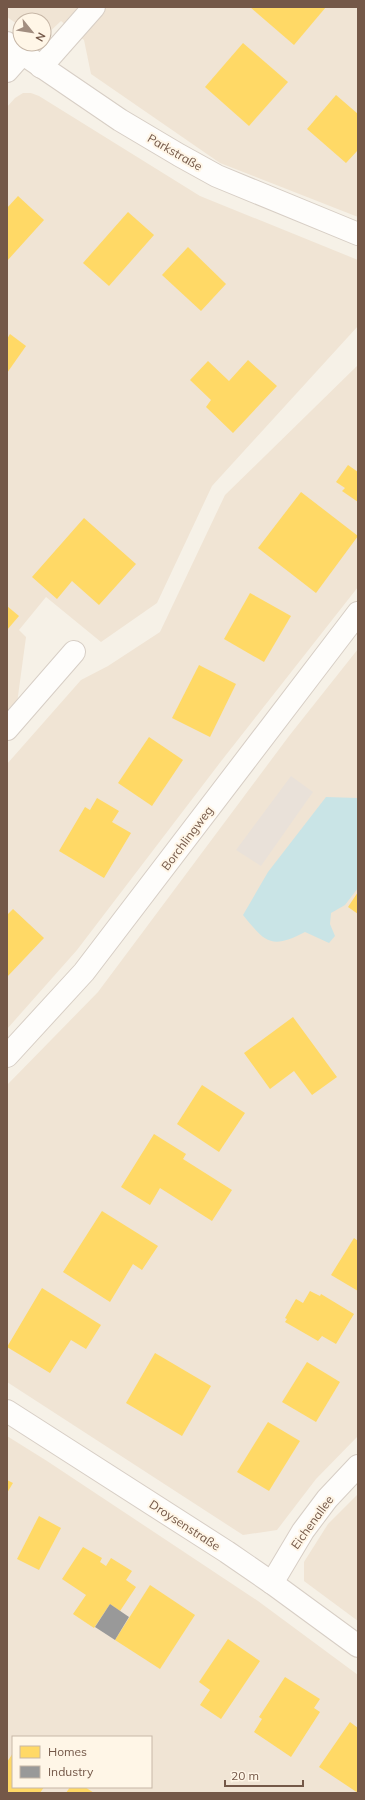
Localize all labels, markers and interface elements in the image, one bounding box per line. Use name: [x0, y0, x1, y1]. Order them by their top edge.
north arrow: [12, 12, 52, 52]
text: N: [33, 30, 49, 44]
street label: Parkstraße: [145, 130, 205, 174]
street label: Borchlingweg: [158, 803, 216, 873]
street label: Eichenallee: [288, 1492, 336, 1552]
street label: Droysenstraße: [147, 1497, 223, 1553]
legend: [12, 1736, 152, 1788]
text: Homes: [48, 1744, 87, 1759]
scale bar: [225, 1762, 303, 1788]
text: Industry: [48, 1764, 94, 1779]
text: 20 m: [231, 1768, 259, 1783]

